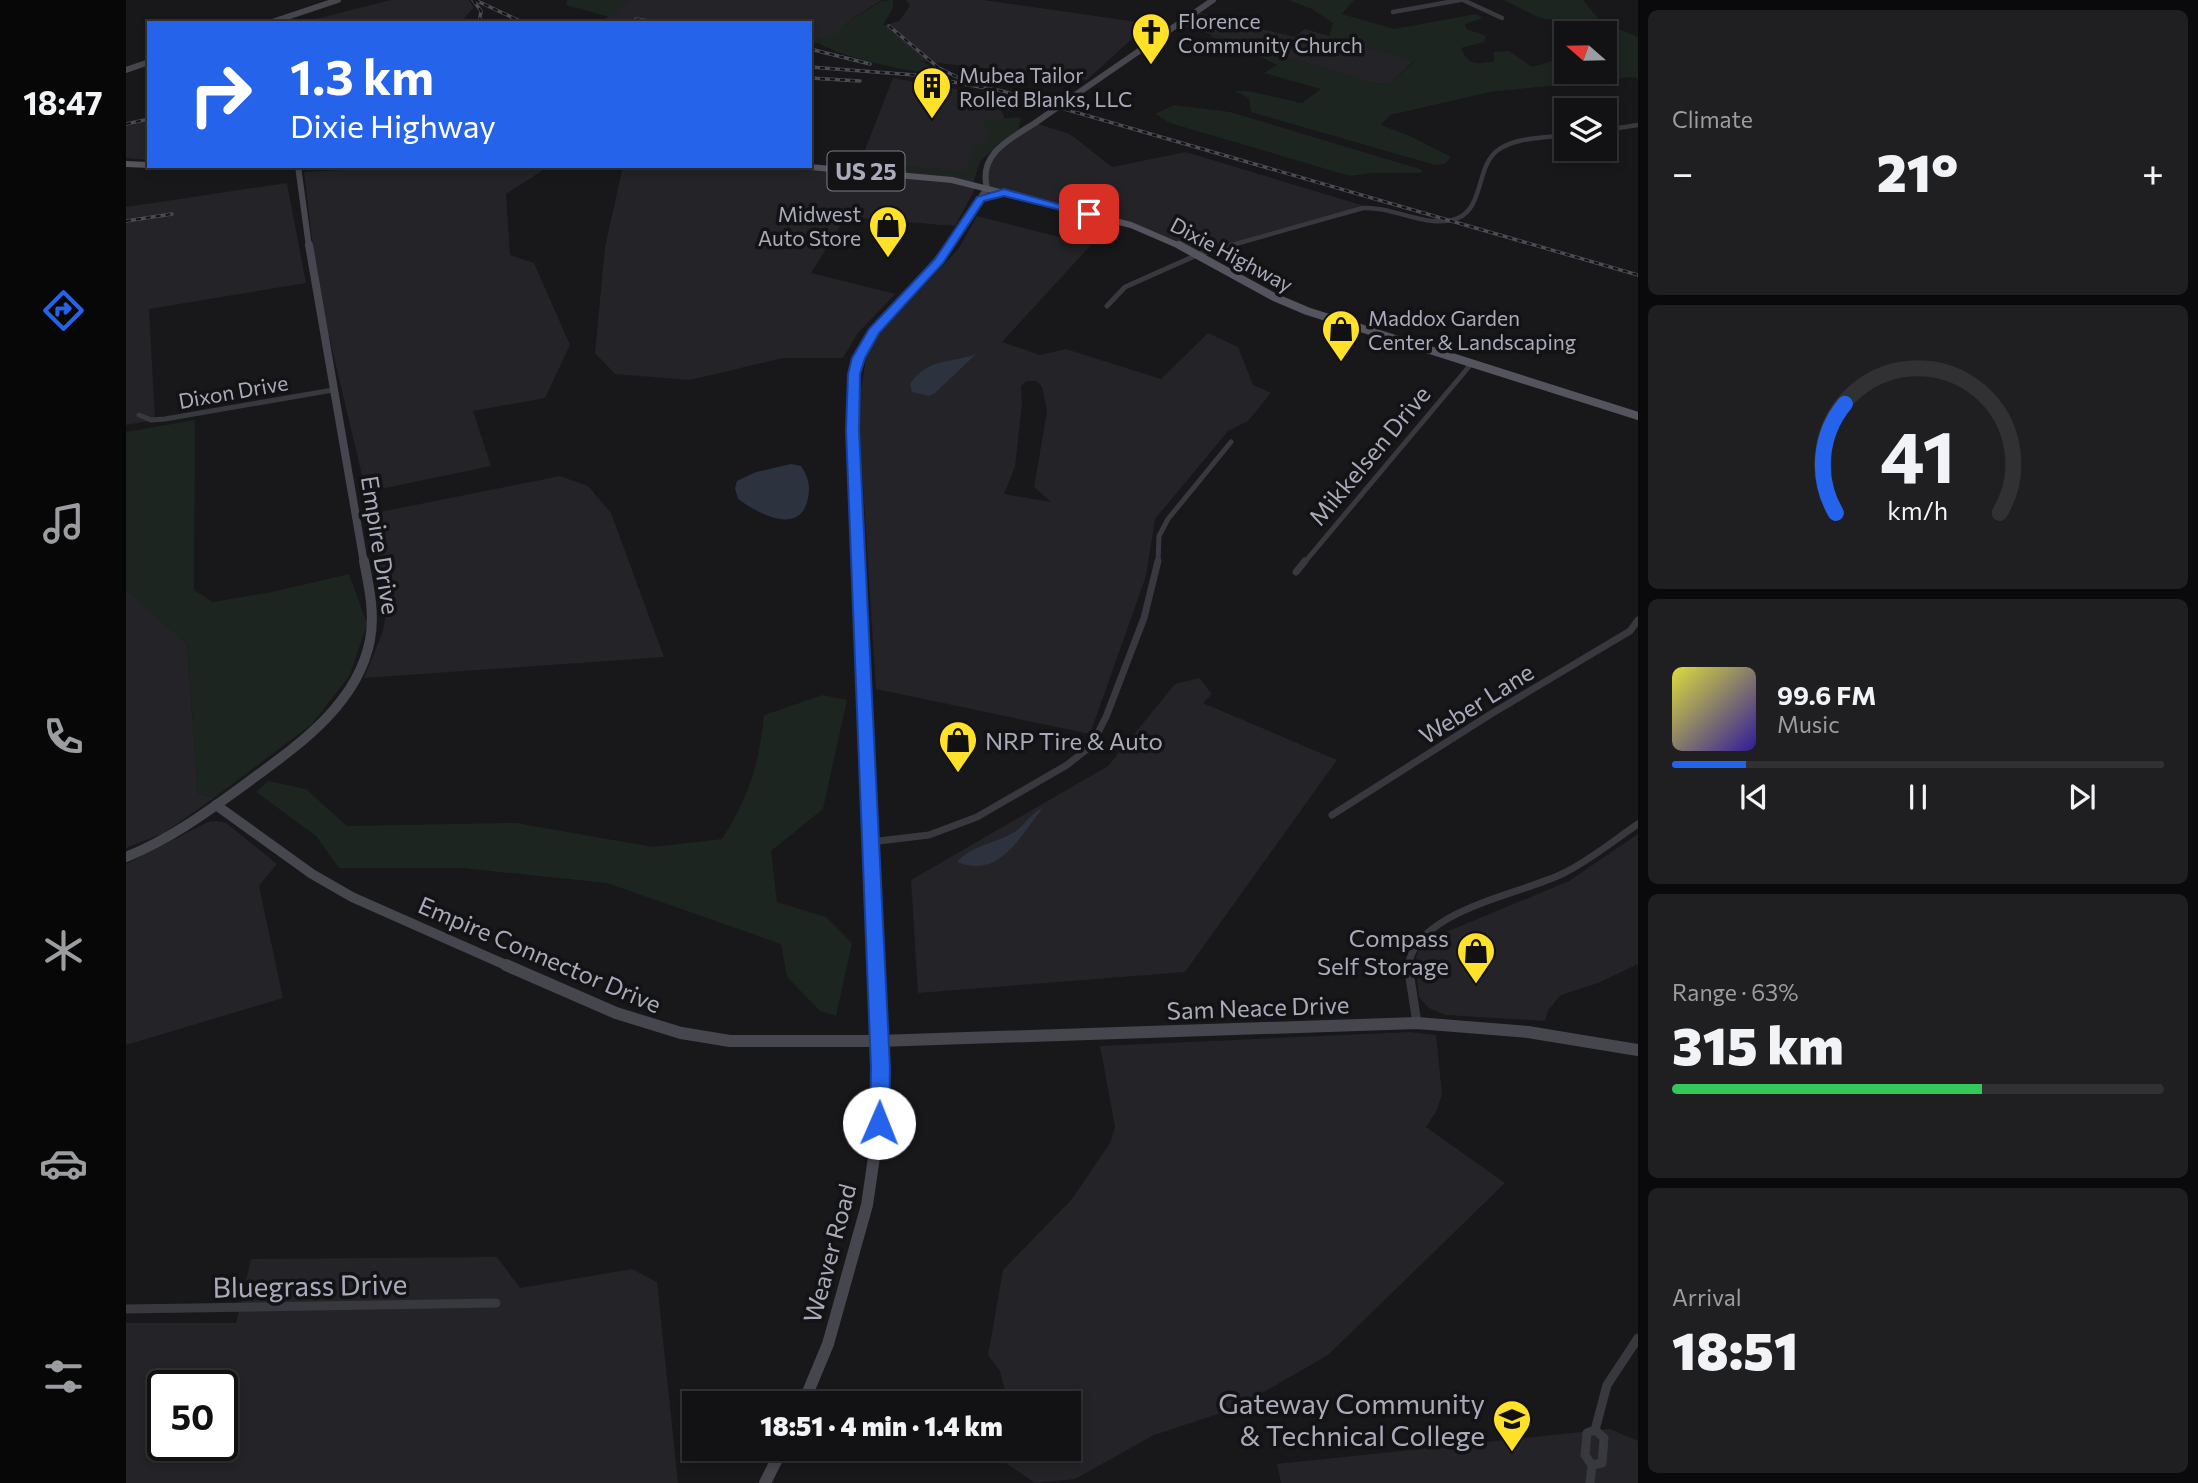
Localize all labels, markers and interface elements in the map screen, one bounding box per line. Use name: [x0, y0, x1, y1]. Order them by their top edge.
place label: Florence Community Church: [1178, 8, 1363, 57]
church icon: Florence Community Church: [1130, 11, 1172, 66]
north arrow: [1554, 21, 1617, 84]
map controls: [1554, 21, 1617, 161]
text: 1.3 km: [290, 45, 434, 105]
icon: right: [175, 49, 266, 140]
place label: Mubea Tailor Rolled Blanks, LLC: [959, 62, 1132, 111]
building icon: Mubea Tailor Rolled Blanks, LLC: [911, 65, 953, 120]
text: 18:47: [23, 82, 103, 122]
button: layers: [1554, 98, 1617, 161]
text: Dixie Highway: [290, 105, 496, 145]
text: Climate: [1672, 105, 1753, 133]
text: 21°: [1877, 139, 1958, 203]
text: −: [1672, 148, 1694, 195]
text: +: [2142, 148, 2164, 195]
road number: US 25: [828, 152, 904, 190]
pin: [1059, 184, 1119, 244]
icon: arrive: [1070, 195, 1108, 233]
place label: Midwest Auto Store: [758, 201, 861, 250]
shop icon: Midwest Auto Store: [867, 204, 909, 259]
street label: Dixie Highway: [1167, 211, 1298, 297]
icon: directions: [39, 286, 88, 335]
place label: Maddox Garden Center & Landscaping: [1368, 305, 1576, 354]
shop icon: Maddox Garden Center & Landscaping: [1320, 308, 1362, 363]
street label: Dixon Drive: [176, 369, 290, 413]
street label: Mikkelsen Drive: [1302, 379, 1436, 531]
text: 41: [1880, 409, 1956, 498]
street label: Empire Drive: [356, 474, 406, 616]
text: km/h: [1888, 495, 1948, 525]
icon: music: [39, 499, 88, 548]
street label: Weber Lane: [1414, 656, 1538, 750]
text: 99.6 FM: [1777, 679, 1876, 710]
text: Music: [1777, 710, 1840, 738]
icon: phone: [39, 712, 88, 761]
shop icon: NRP Tire & Auto: [937, 719, 979, 774]
place label: NRP Tire & Auto: [985, 726, 1163, 755]
icon: previous: [1735, 778, 1773, 816]
icon: pause: [1899, 778, 1937, 816]
icon: next: [2063, 778, 2101, 816]
street label: Empire Connector Drive: [414, 890, 666, 1018]
place label: Compass Self Storage: [1317, 923, 1449, 980]
icon: climate: [39, 926, 88, 975]
shop icon: Compass Self Storage: [1455, 930, 1497, 985]
text: Range · 63%: [1672, 978, 1798, 1006]
street label: Sam Neace Drive: [1166, 989, 1350, 1025]
text: 315 km: [1672, 1012, 1844, 1076]
position arrow: [842, 1086, 916, 1160]
icon: car: [39, 1139, 88, 1188]
street label: Weaver Road: [797, 1180, 861, 1326]
street label: Bluegrass Drive: [212, 1266, 408, 1304]
text: Arrival: [1672, 1283, 1742, 1311]
text: 18:51: [1672, 1317, 1798, 1381]
icon: filters: [39, 1352, 88, 1401]
speed limit sign: 50: [147, 1370, 238, 1461]
place label: Gateway Community & Technical College: [1218, 1386, 1485, 1452]
school or university icon: Gateway Community & Technical College: [1491, 1398, 1533, 1453]
text: 18:51 · 4 min · 1.4 km: [760, 1410, 1003, 1441]

